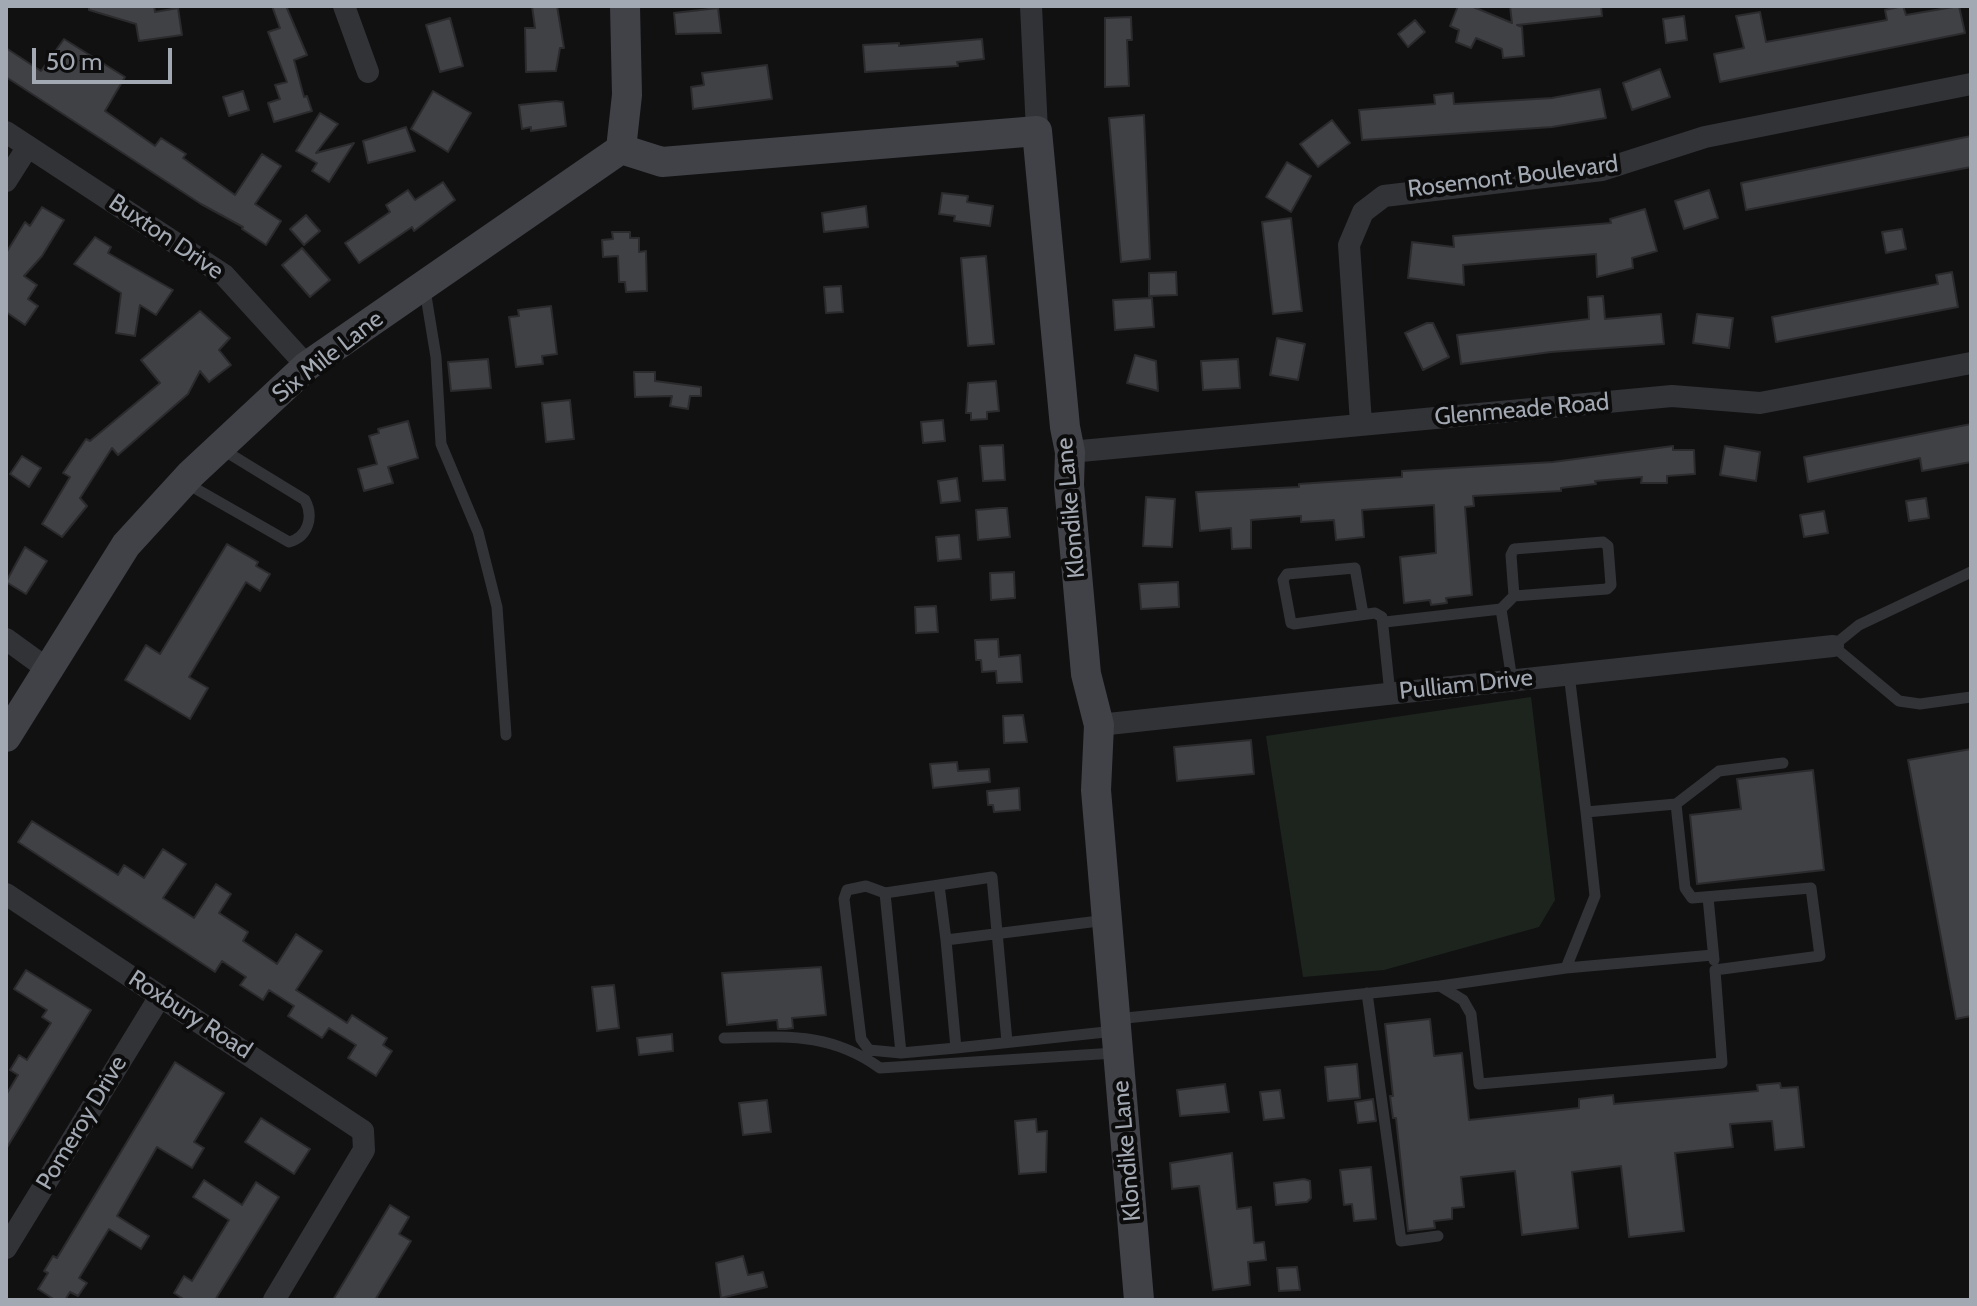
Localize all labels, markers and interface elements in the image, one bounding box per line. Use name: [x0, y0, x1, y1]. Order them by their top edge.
scale bar: [36, 32, 176, 82]
text: 50 m: [46, 47, 102, 76]
street label: Rosemont Boulevard: [1406, 150, 1620, 204]
street label: Buxton Drive: [103, 188, 229, 286]
street label: Six Mile Lane: [267, 305, 389, 409]
street label: Glenmeade Road: [1434, 388, 1610, 432]
street label: Klondike Lane: [1050, 436, 1092, 580]
street label: Pulliam Drive: [1398, 664, 1534, 706]
street label: Roxbury Road: [123, 964, 257, 1066]
street label: Pomeroy Drive: [31, 1051, 133, 1195]
street label: Klondike Lane: [1106, 1079, 1148, 1223]

